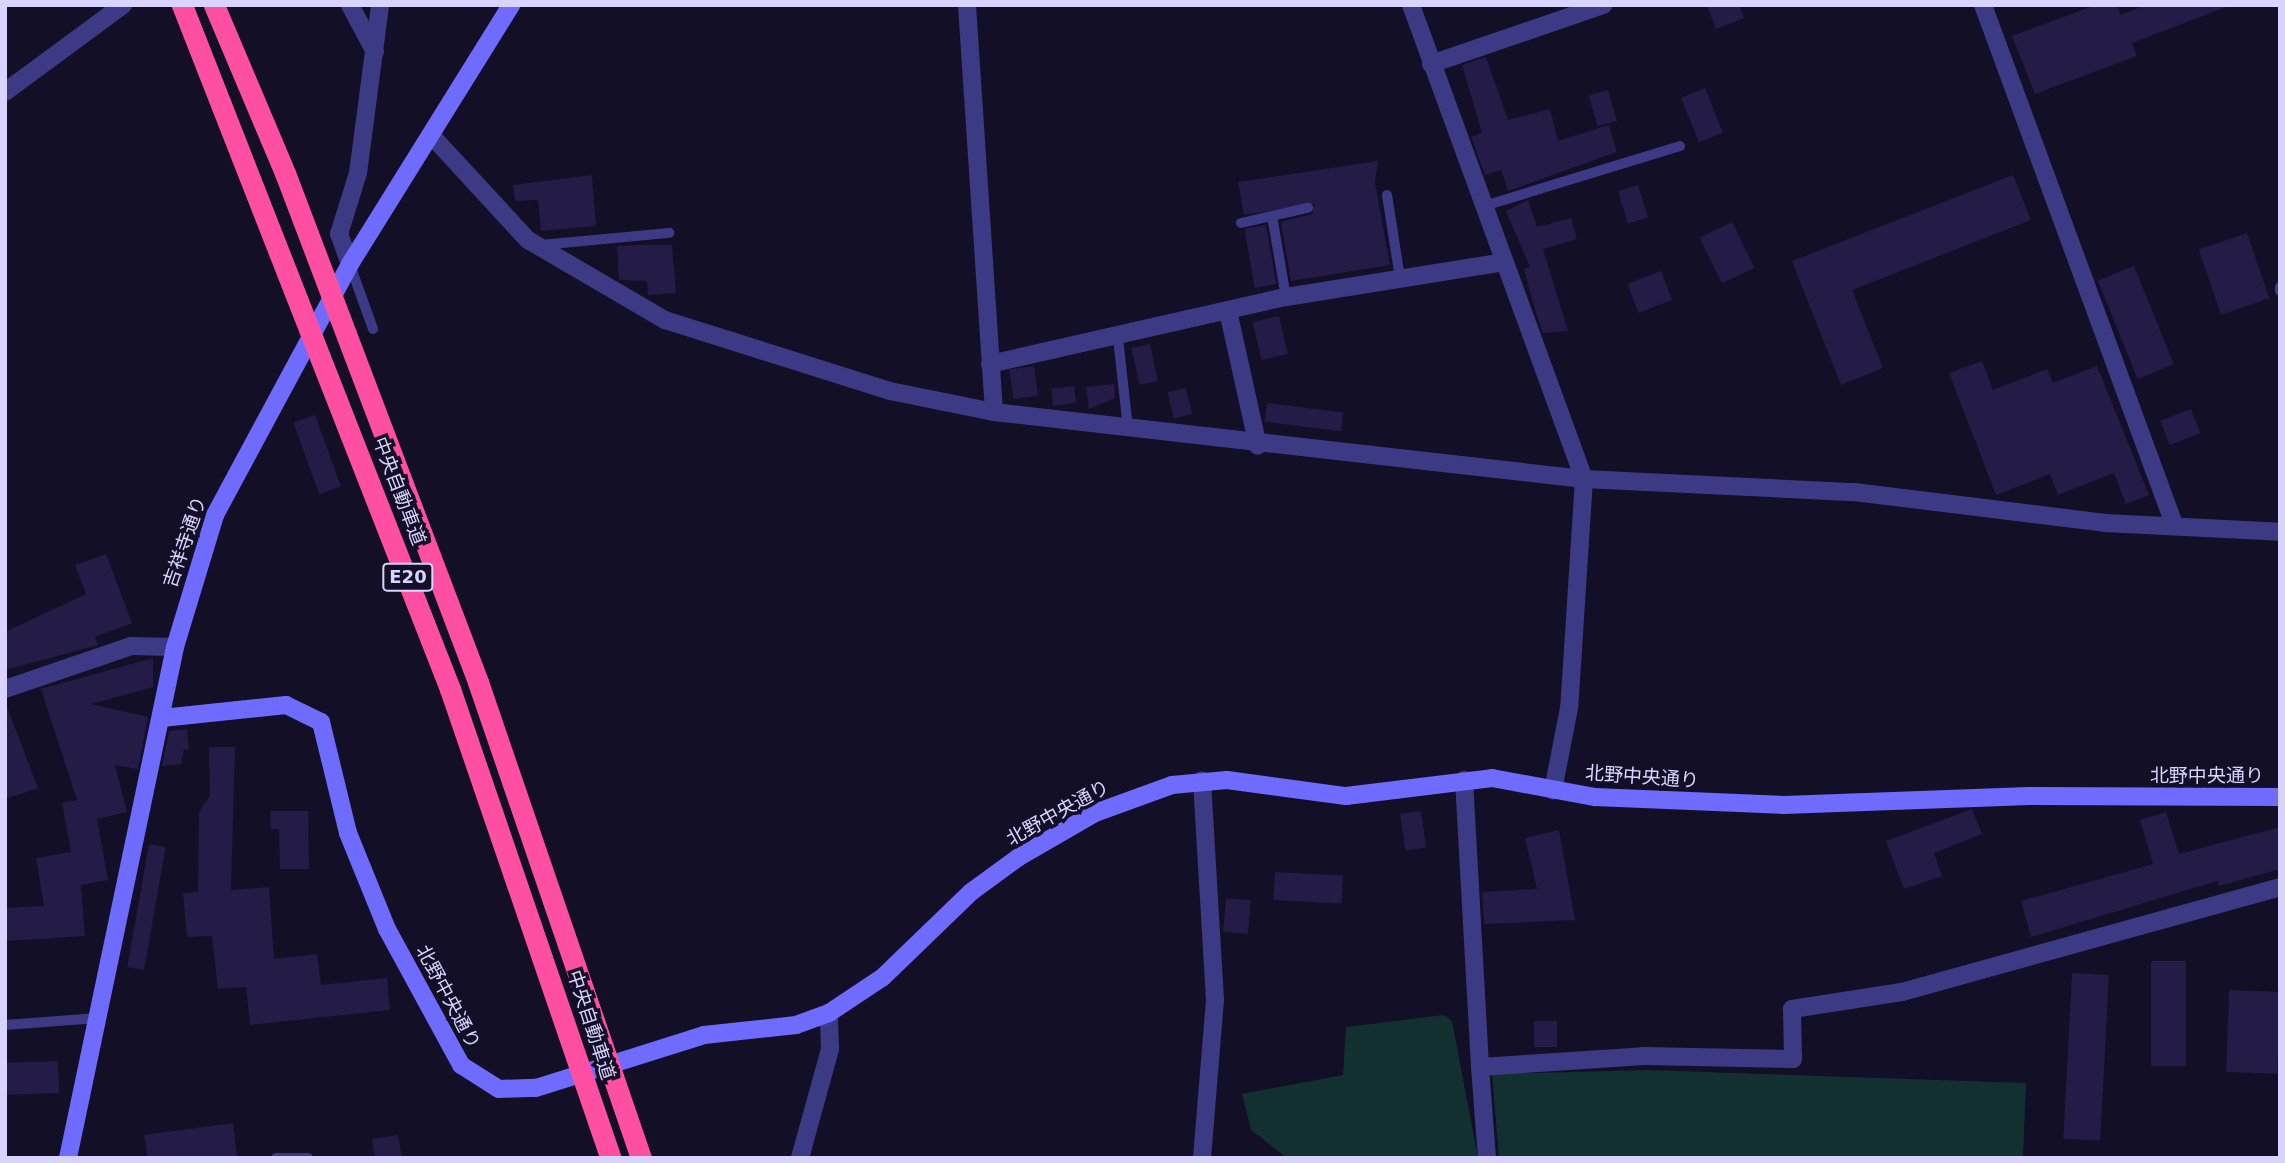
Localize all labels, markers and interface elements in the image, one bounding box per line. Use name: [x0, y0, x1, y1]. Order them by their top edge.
street label: 中央自動車道: [368, 434, 430, 548]
street label: 吉祥寺通り: [159, 493, 211, 591]
road number: E20: [382, 562, 434, 592]
street label: 北野中央通り: [1584, 762, 1700, 792]
street label: 北野中央通り: [2150, 765, 2264, 787]
street label: 北野中央通り: [1003, 775, 1113, 851]
street label: 北野中央通り: [411, 941, 485, 1053]
street label: 中央自動車道: [563, 967, 619, 1083]

